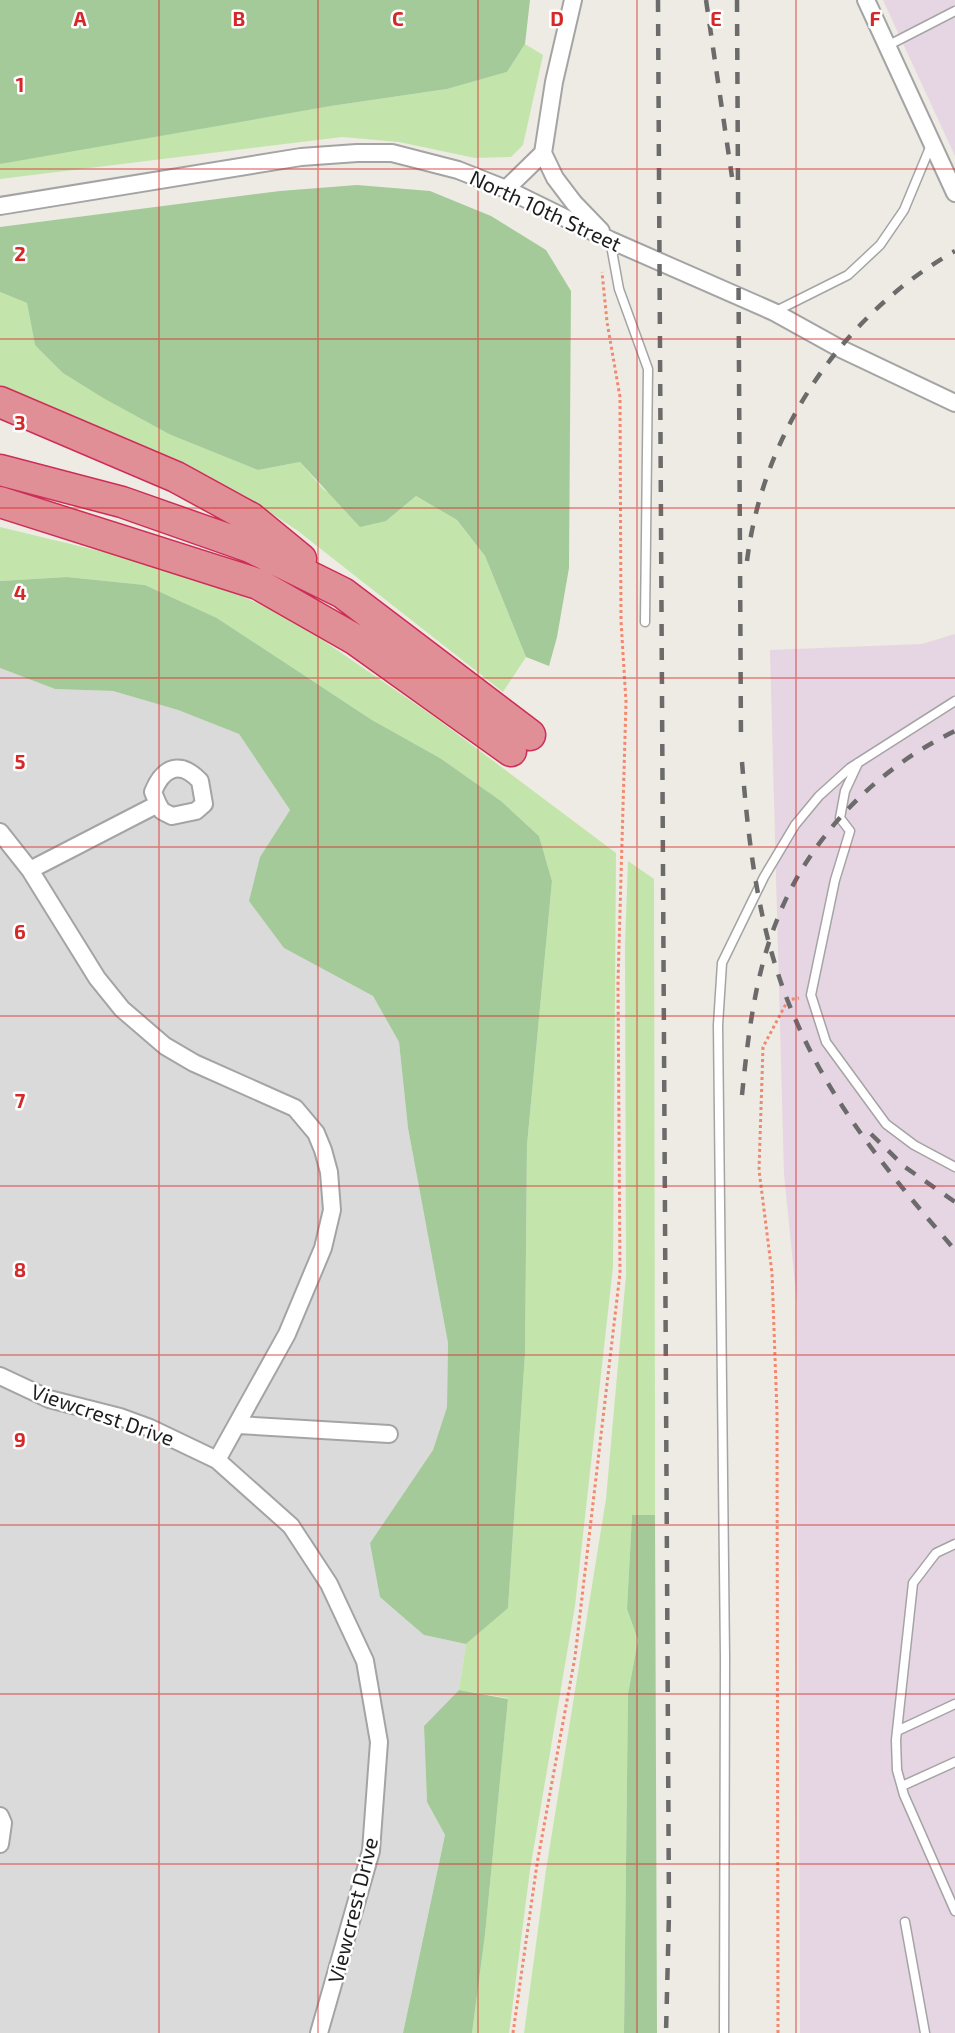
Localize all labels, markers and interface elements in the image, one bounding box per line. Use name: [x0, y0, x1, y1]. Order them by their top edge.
text: A: [73, 6, 87, 30]
text: B: [233, 6, 245, 30]
text: C: [392, 6, 404, 30]
text: D: [550, 6, 564, 30]
text: E: [710, 6, 722, 30]
text: F: [869, 6, 881, 30]
text: 1: [16, 72, 24, 96]
street label: North 10th Street: [466, 164, 626, 256]
text: 2: [14, 241, 26, 265]
text: 3: [14, 410, 26, 434]
text: 4: [14, 580, 27, 604]
text: 5: [14, 749, 26, 773]
text: 6: [14, 919, 26, 943]
text: 7: [15, 1088, 26, 1112]
text: 8: [14, 1257, 26, 1281]
street label: Viewcrest Drive: [28, 1378, 178, 1450]
text: 9: [14, 1427, 26, 1451]
street label: Viewcrest Drive: [322, 1834, 382, 1986]

